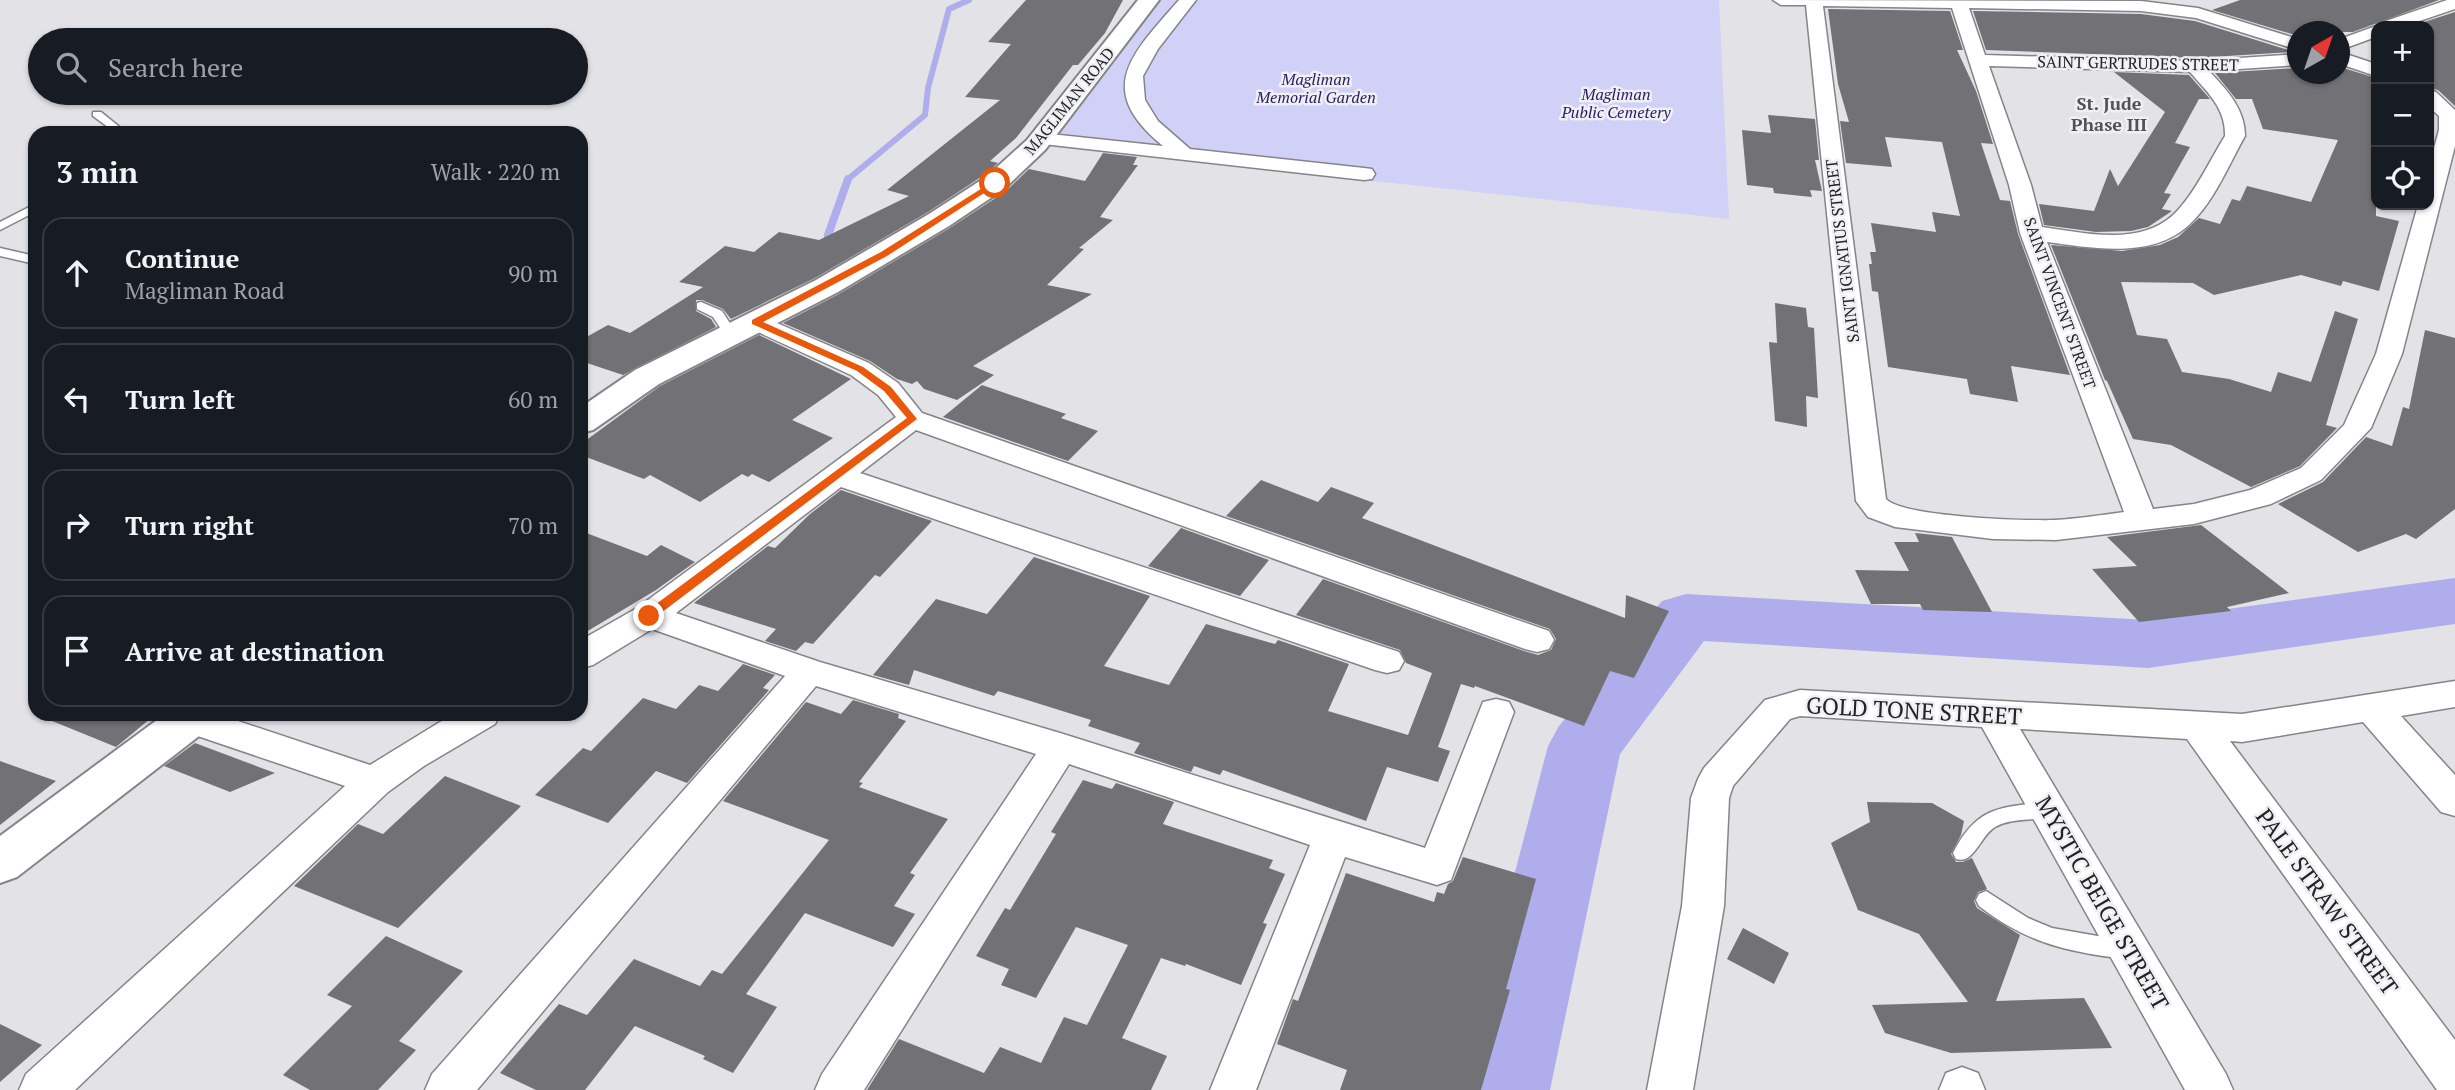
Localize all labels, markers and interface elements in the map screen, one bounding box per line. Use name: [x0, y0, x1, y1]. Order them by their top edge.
north arrow: [2287, 21, 2350, 84]
map controls: [2371, 21, 2434, 210]
button: +: [2371, 21, 2434, 84]
search box: [28, 28, 588, 105]
street label: MAGLIMAN ROAD: [1019, 43, 1119, 159]
icon: search: [52, 48, 90, 86]
text: Search here: [108, 50, 243, 84]
street label: SAINT GERTRUDES STREET: [2037, 50, 2239, 76]
park label: Magliman Memorial Garden: [1255, 68, 1376, 108]
park label: Magliman Public Cemetery: [1560, 83, 1671, 123]
button: −: [2371, 84, 2434, 147]
district label: St. Jude Phase III: [2071, 91, 2147, 136]
button: locate: [2371, 147, 2434, 210]
text: 3 min: [56, 152, 138, 192]
text: Walk · 220 m: [431, 156, 560, 187]
street label: SAINT IGNATIUS STREET: [1820, 158, 1864, 344]
route start: [979, 167, 1010, 198]
street label: SAINT VINCENT STREET: [2019, 214, 2101, 392]
text: Continue: [125, 241, 239, 275]
icon: ahead: [58, 254, 96, 292]
text: 90 m: [508, 258, 558, 289]
text: Magliman Road: [125, 275, 285, 306]
icon: left: [58, 380, 96, 418]
text: Turn left: [125, 382, 235, 416]
text: 60 m: [508, 384, 558, 415]
icon: right: [58, 506, 96, 544]
text: Turn right: [125, 508, 254, 542]
text: 70 m: [508, 510, 558, 541]
route end: [633, 600, 664, 631]
icon: arrive: [58, 632, 96, 670]
text: Arrive at destination: [125, 634, 384, 668]
street label: GOLD TONE STREET: [1805, 689, 2023, 732]
street label: MYSTIC BEIGE STREET: [2028, 790, 2176, 1015]
street label: PALE STRAW STREET: [2249, 802, 2406, 1001]

